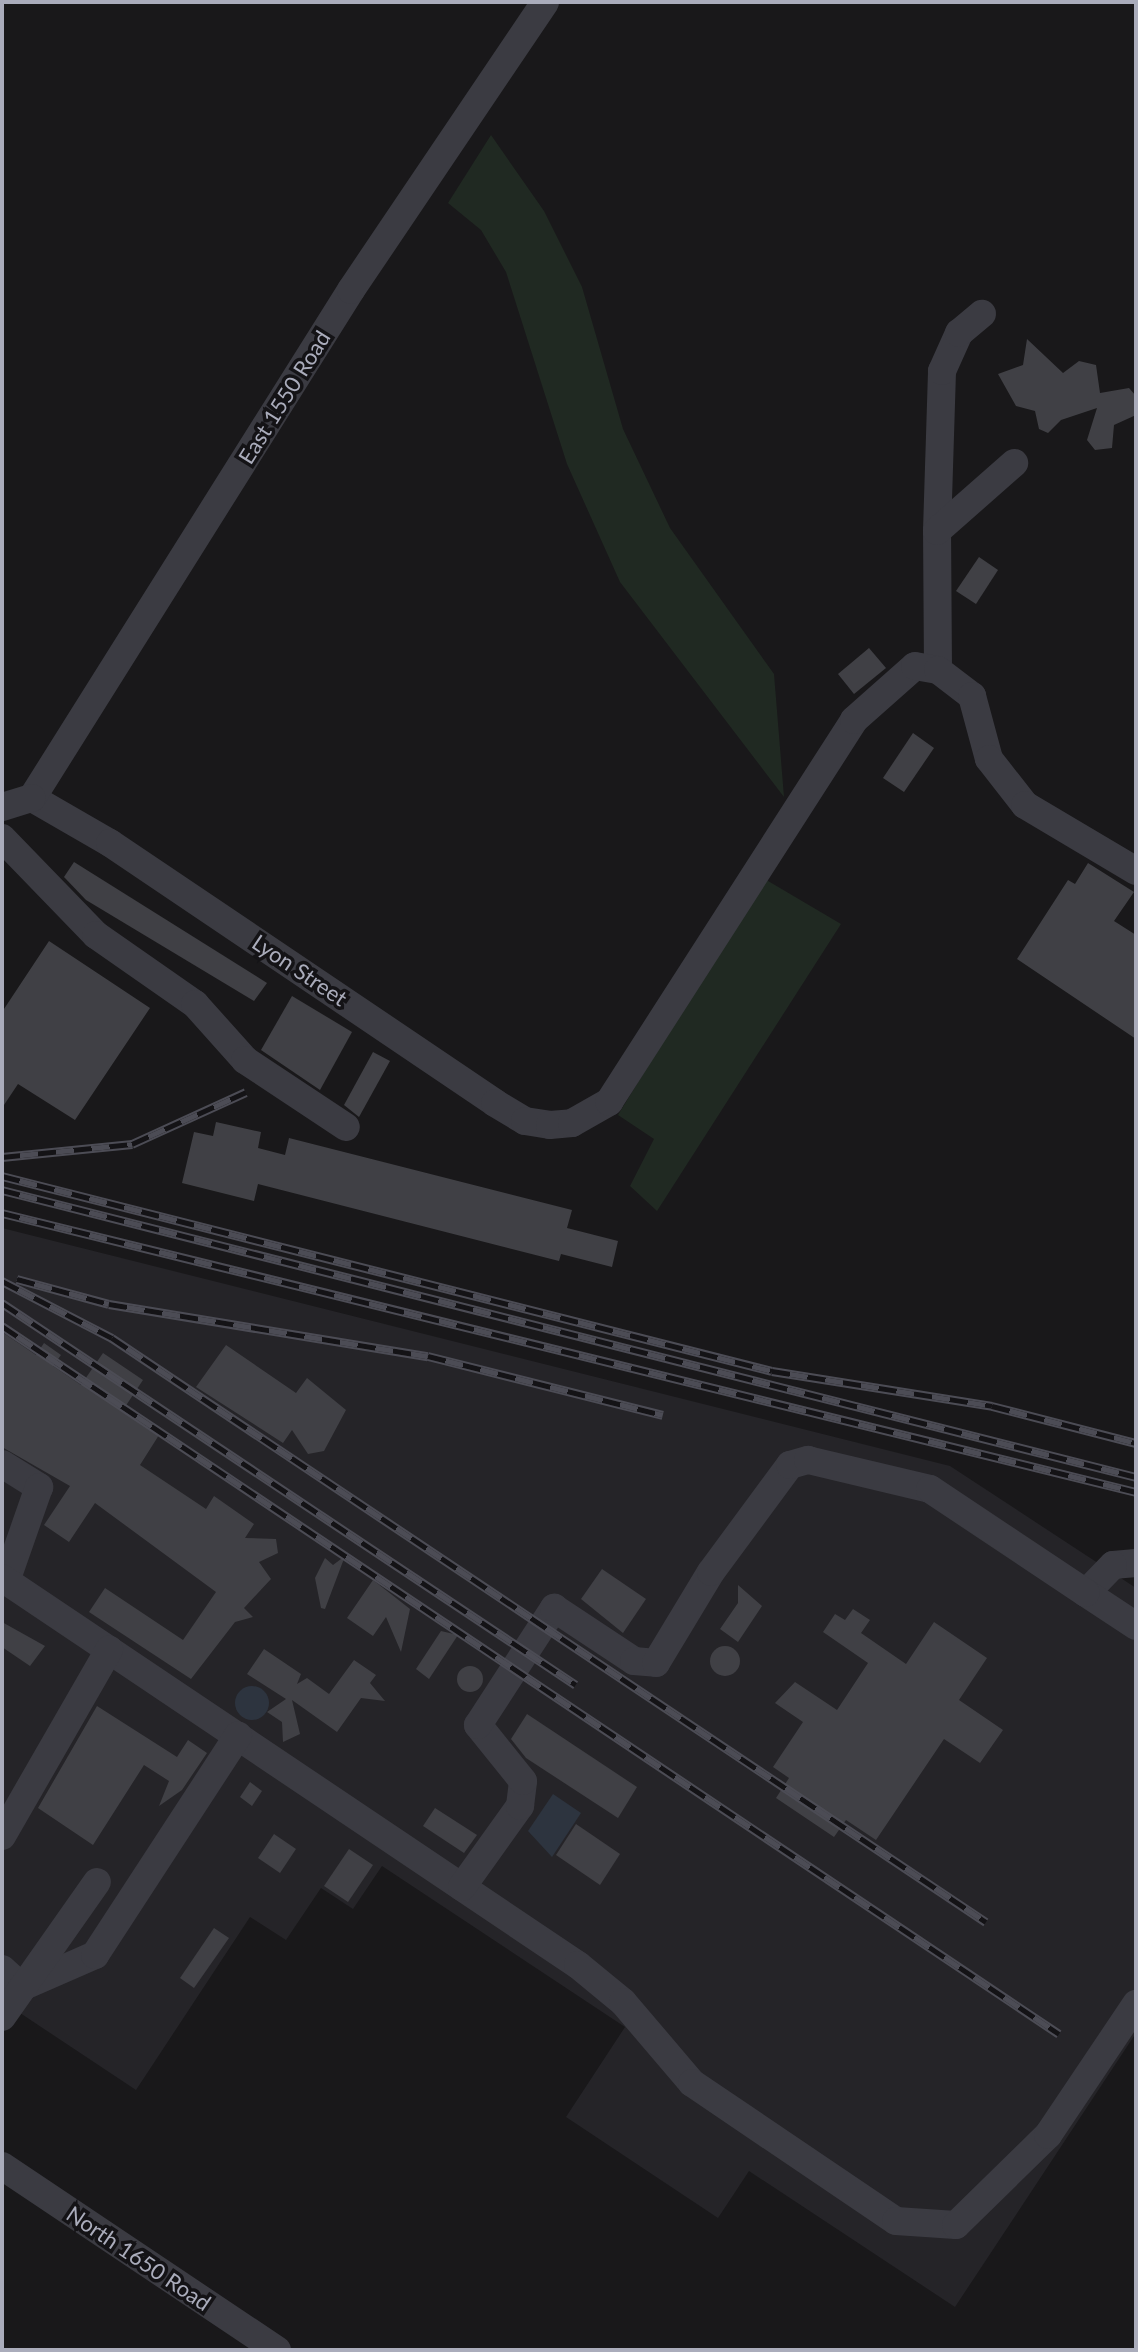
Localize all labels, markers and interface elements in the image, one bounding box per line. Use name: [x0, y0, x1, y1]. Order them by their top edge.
street label: East 1550 Road: [233, 326, 335, 468]
street label: Lyon Street: [248, 929, 352, 1011]
street label: North 1650 Road: [62, 2200, 216, 2316]

